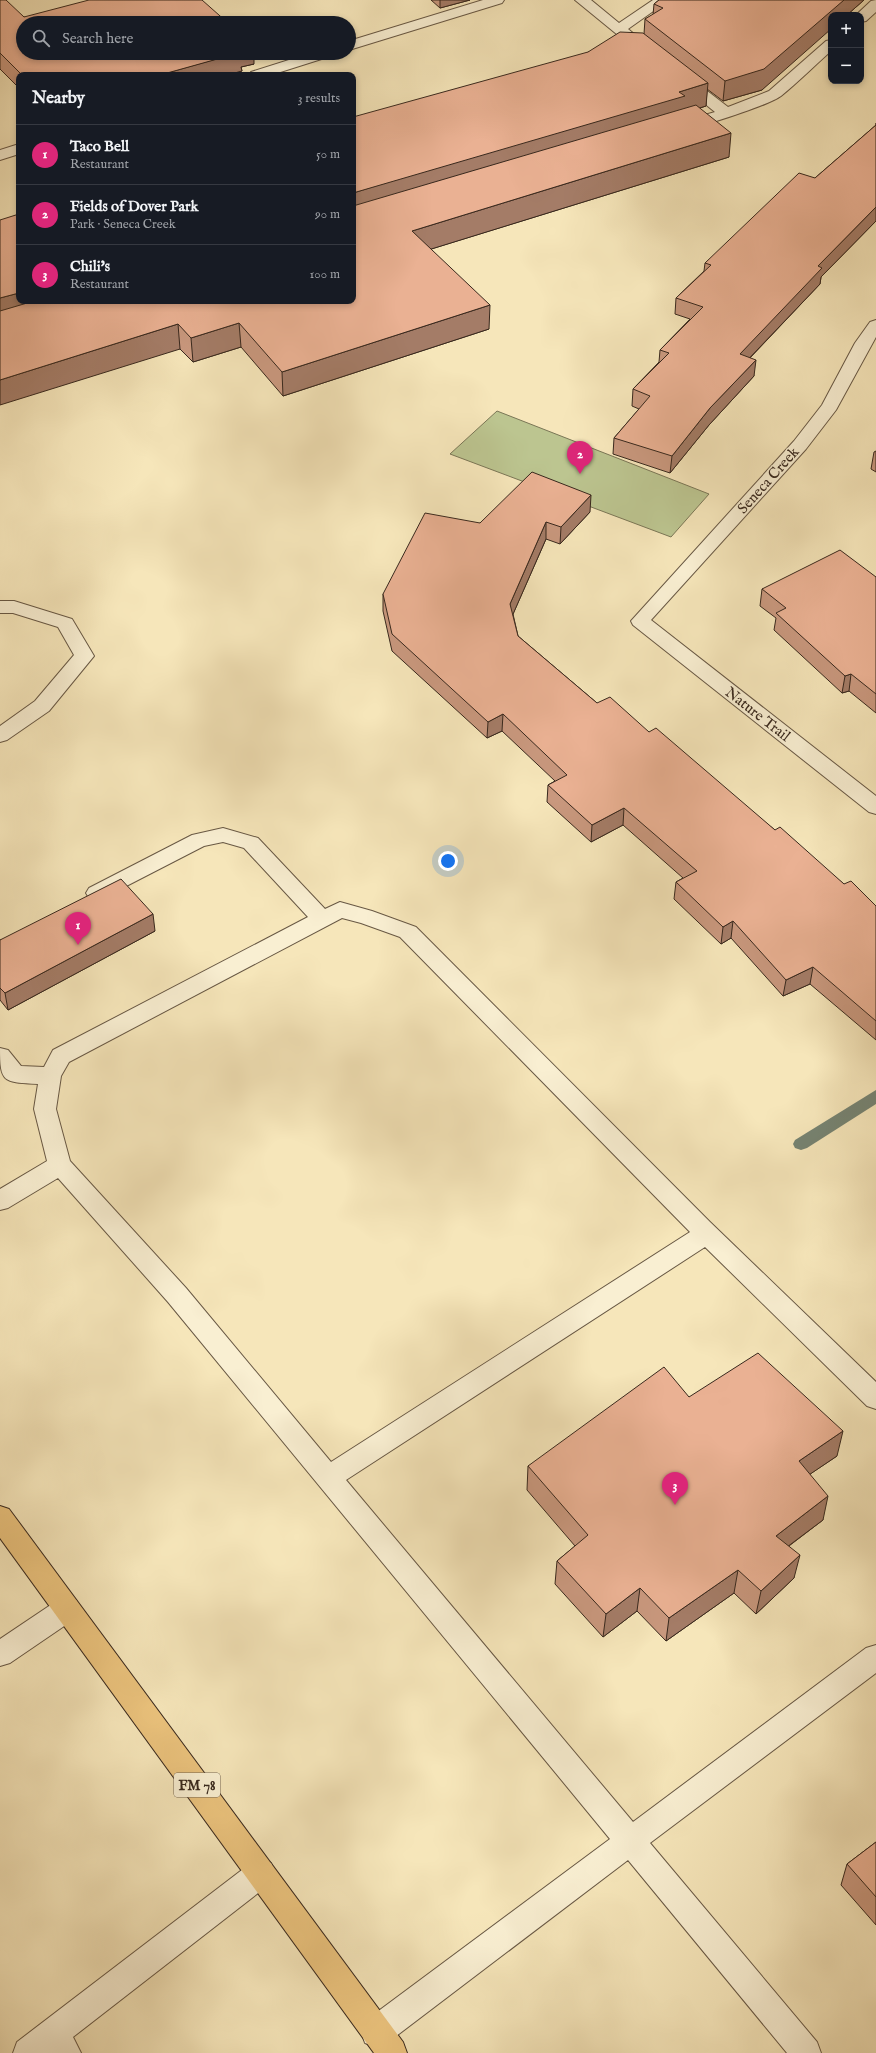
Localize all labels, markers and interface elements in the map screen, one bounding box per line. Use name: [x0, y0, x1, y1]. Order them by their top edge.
map controls: [828, 12, 864, 84]
button: +: [828, 12, 864, 48]
search box: [16, 16, 356, 60]
icon: search: [30, 27, 52, 49]
text: Search here: [62, 29, 133, 48]
button: −: [828, 48, 864, 84]
text: Nearby: [32, 88, 85, 109]
text: 3 results: [298, 90, 340, 107]
text: Taco Bell: [70, 137, 129, 156]
text: 1: [43, 146, 47, 163]
text: 50 m: [316, 146, 340, 163]
text: Restaurant: [70, 156, 129, 173]
text: Fields of Dover Park: [70, 197, 198, 216]
text: 2: [42, 206, 48, 223]
text: 90 m: [315, 206, 340, 223]
text: Park · Seneca Creek: [70, 216, 176, 233]
text: Chili's: [70, 257, 110, 276]
text: 3: [43, 266, 47, 283]
text: 100 m: [310, 266, 340, 283]
text: Restaurant: [70, 276, 129, 293]
pin: 2: [567, 441, 593, 474]
street label: Seneca Creek: [733, 442, 804, 518]
street label: Nature Trail: [721, 683, 795, 746]
your location: [438, 851, 458, 871]
pin: 1: [65, 912, 91, 945]
pin: 3: [662, 1472, 688, 1505]
road number: FM 78: [174, 1773, 220, 1797]

